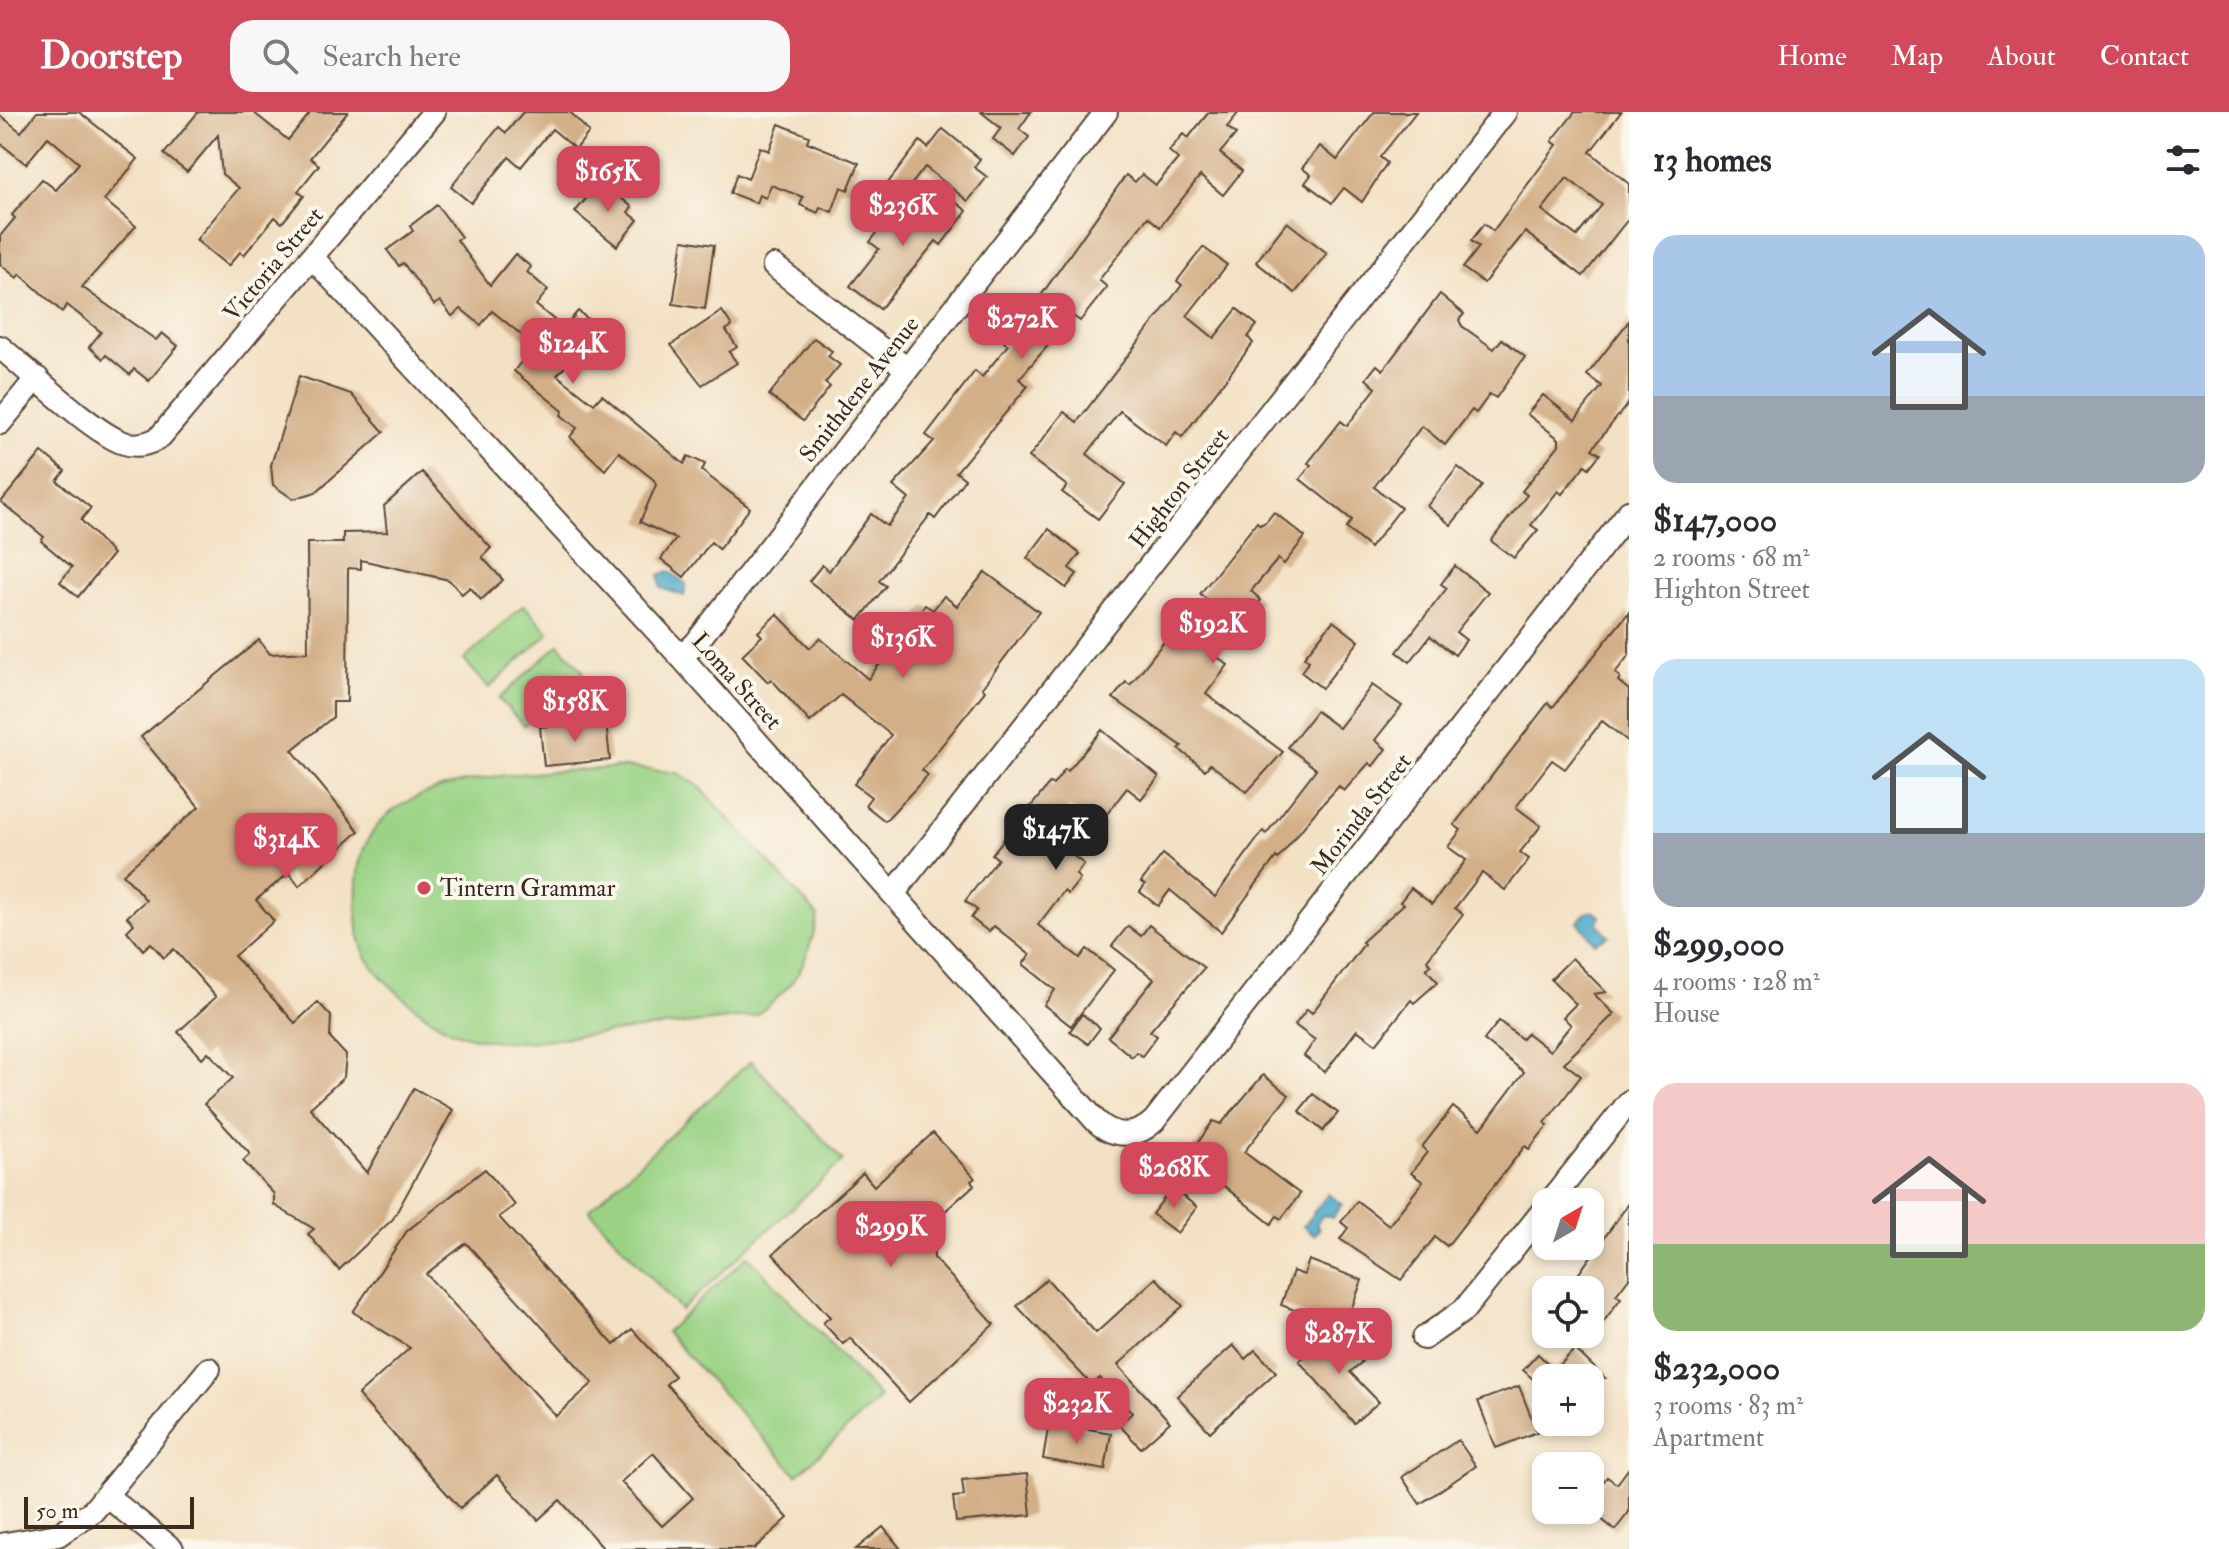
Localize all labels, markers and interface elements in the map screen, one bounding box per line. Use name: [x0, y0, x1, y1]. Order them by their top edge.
search box: [230, 20, 790, 92]
text: Doorstep: [40, 32, 182, 80]
icon: search: [258, 34, 302, 78]
text: Search here: [322, 38, 461, 75]
text: Home: [1777, 39, 1847, 74]
text: Map: [1891, 39, 1943, 74]
text: About: [1987, 39, 2056, 74]
text: Contact: [2100, 39, 2189, 74]
icon: filters: [2161, 138, 2205, 182]
text: 13 homes: [1653, 139, 1772, 182]
pin: $165K: [552, 146, 664, 214]
text: $165K: [575, 156, 641, 188]
pin: $236K: [847, 180, 959, 248]
text: $236K: [868, 190, 938, 222]
street label: Victoria Street: [216, 201, 330, 328]
icon: home: [1857, 287, 2001, 431]
pin: $272K: [966, 293, 1078, 361]
text: $272K: [986, 303, 1058, 335]
street label: Smithdene Avenue: [793, 310, 926, 469]
pin: $124K: [517, 318, 629, 386]
text: $124K: [538, 328, 608, 360]
street label: Highton Street: [1123, 422, 1236, 555]
text: $147,000: [1653, 499, 1777, 542]
text: 2 rooms · 68 m²: [1653, 542, 1810, 574]
text: Highton Street: [1653, 574, 1810, 606]
pin: $192K: [1157, 598, 1269, 666]
text: $192K: [1179, 608, 1247, 640]
pin: $136K: [847, 612, 959, 680]
text: $136K: [870, 622, 936, 654]
street label: Loma Street: [685, 626, 789, 737]
pin: $158K: [519, 676, 631, 744]
text: $158K: [542, 686, 608, 718]
icon: home: [1857, 711, 2001, 855]
street label: Morinda Street: [1304, 747, 1419, 882]
pin: $147K: [1000, 804, 1112, 872]
pin: $314K: [230, 813, 342, 881]
text: $147K: [1022, 814, 1090, 846]
text: $314K: [253, 823, 319, 855]
place label: Tintern Grammar: [440, 873, 615, 904]
marker: Tintern Grammar: [415, 879, 433, 897]
text: $299,000: [1653, 923, 1785, 966]
text: 4 rooms · 128 m²: [1653, 966, 1820, 998]
text: House: [1653, 998, 1720, 1030]
icon: home: [1857, 1135, 2001, 1279]
pin: $268K: [1118, 1142, 1230, 1210]
text: $268K: [1138, 1152, 1210, 1184]
north arrow: [1532, 1188, 1604, 1260]
map controls: [1532, 1188, 1604, 1524]
pin: $299K: [835, 1201, 947, 1269]
text: $299K: [855, 1211, 927, 1243]
button: locate: [1532, 1276, 1604, 1348]
pin: $287K: [1283, 1308, 1395, 1376]
text: $287K: [1304, 1318, 1374, 1350]
text: $232,000: [1653, 1347, 1780, 1390]
button: +: [1532, 1364, 1604, 1436]
pin: $232K: [1021, 1378, 1133, 1446]
text: $232K: [1042, 1388, 1112, 1420]
text: 3 rooms · 83 m²: [1653, 1390, 1803, 1422]
text: Apartment: [1653, 1422, 1764, 1454]
button: −: [1532, 1452, 1604, 1524]
scale bar: [24, 1493, 194, 1529]
text: 50 m: [36, 1497, 78, 1525]

